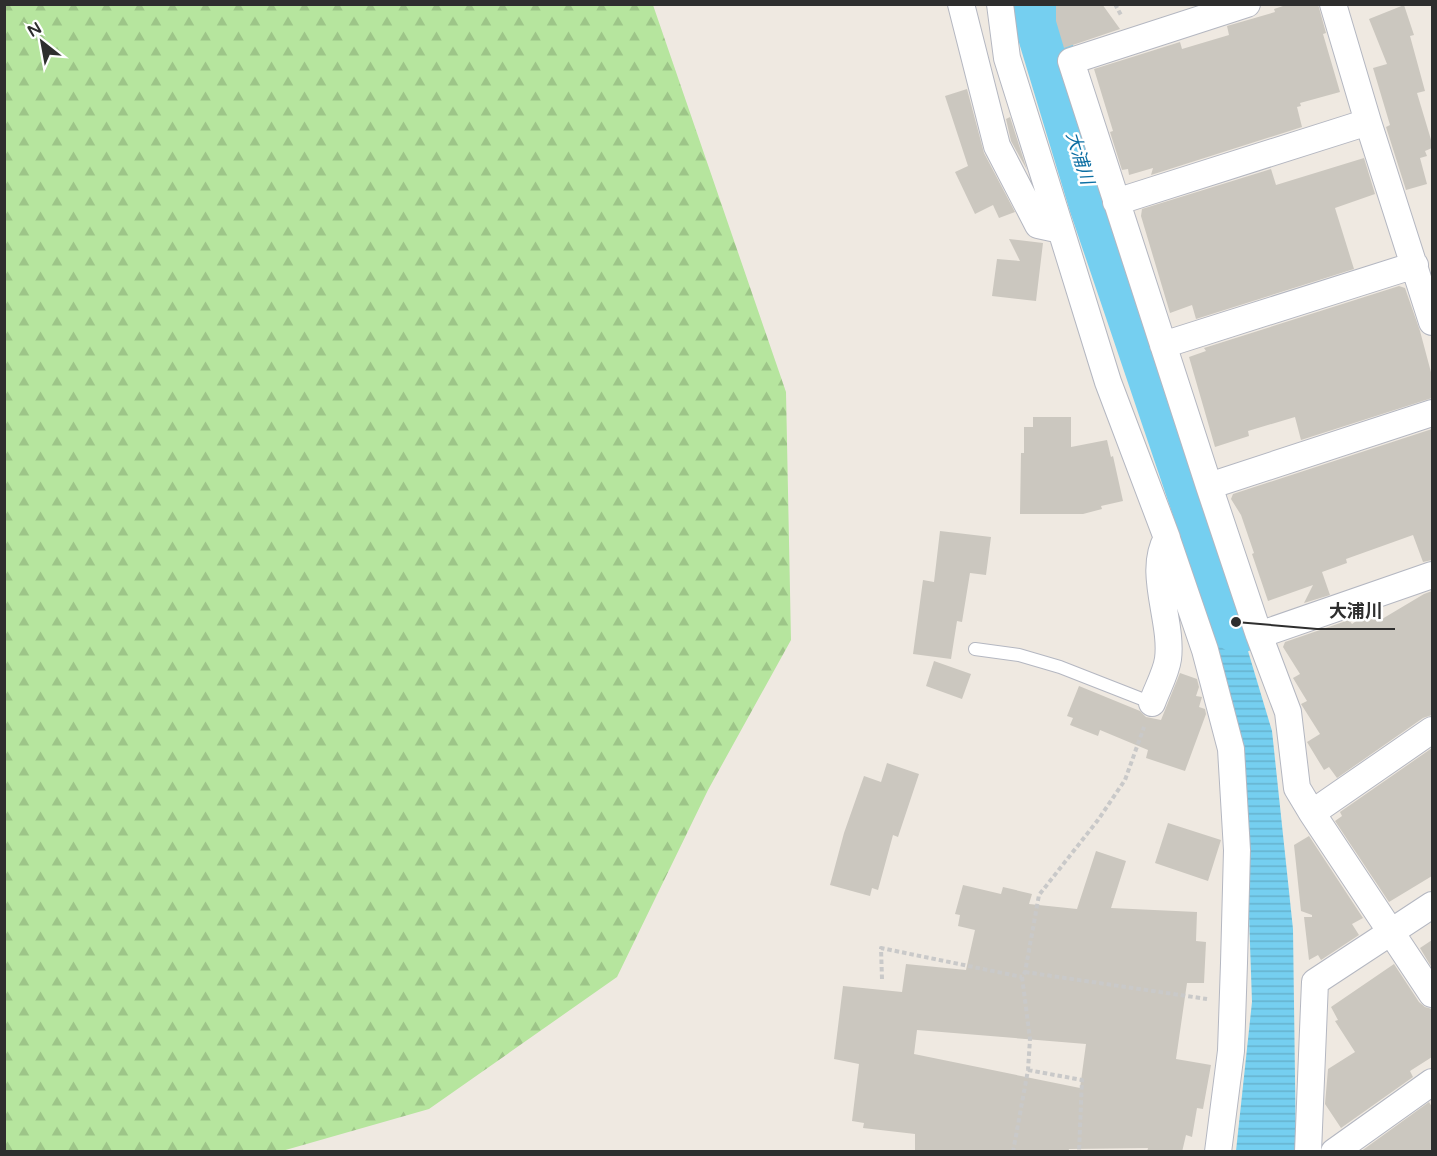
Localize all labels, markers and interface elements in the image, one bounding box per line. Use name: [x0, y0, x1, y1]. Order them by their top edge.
north arrow: [12, 12, 72, 72]
text: N: [24, 18, 45, 42]
water label: 大浦川: [1062, 129, 1099, 189]
callout: 大浦川: [1317, 593, 1395, 629]
text: 大浦川: [1329, 600, 1383, 622]

